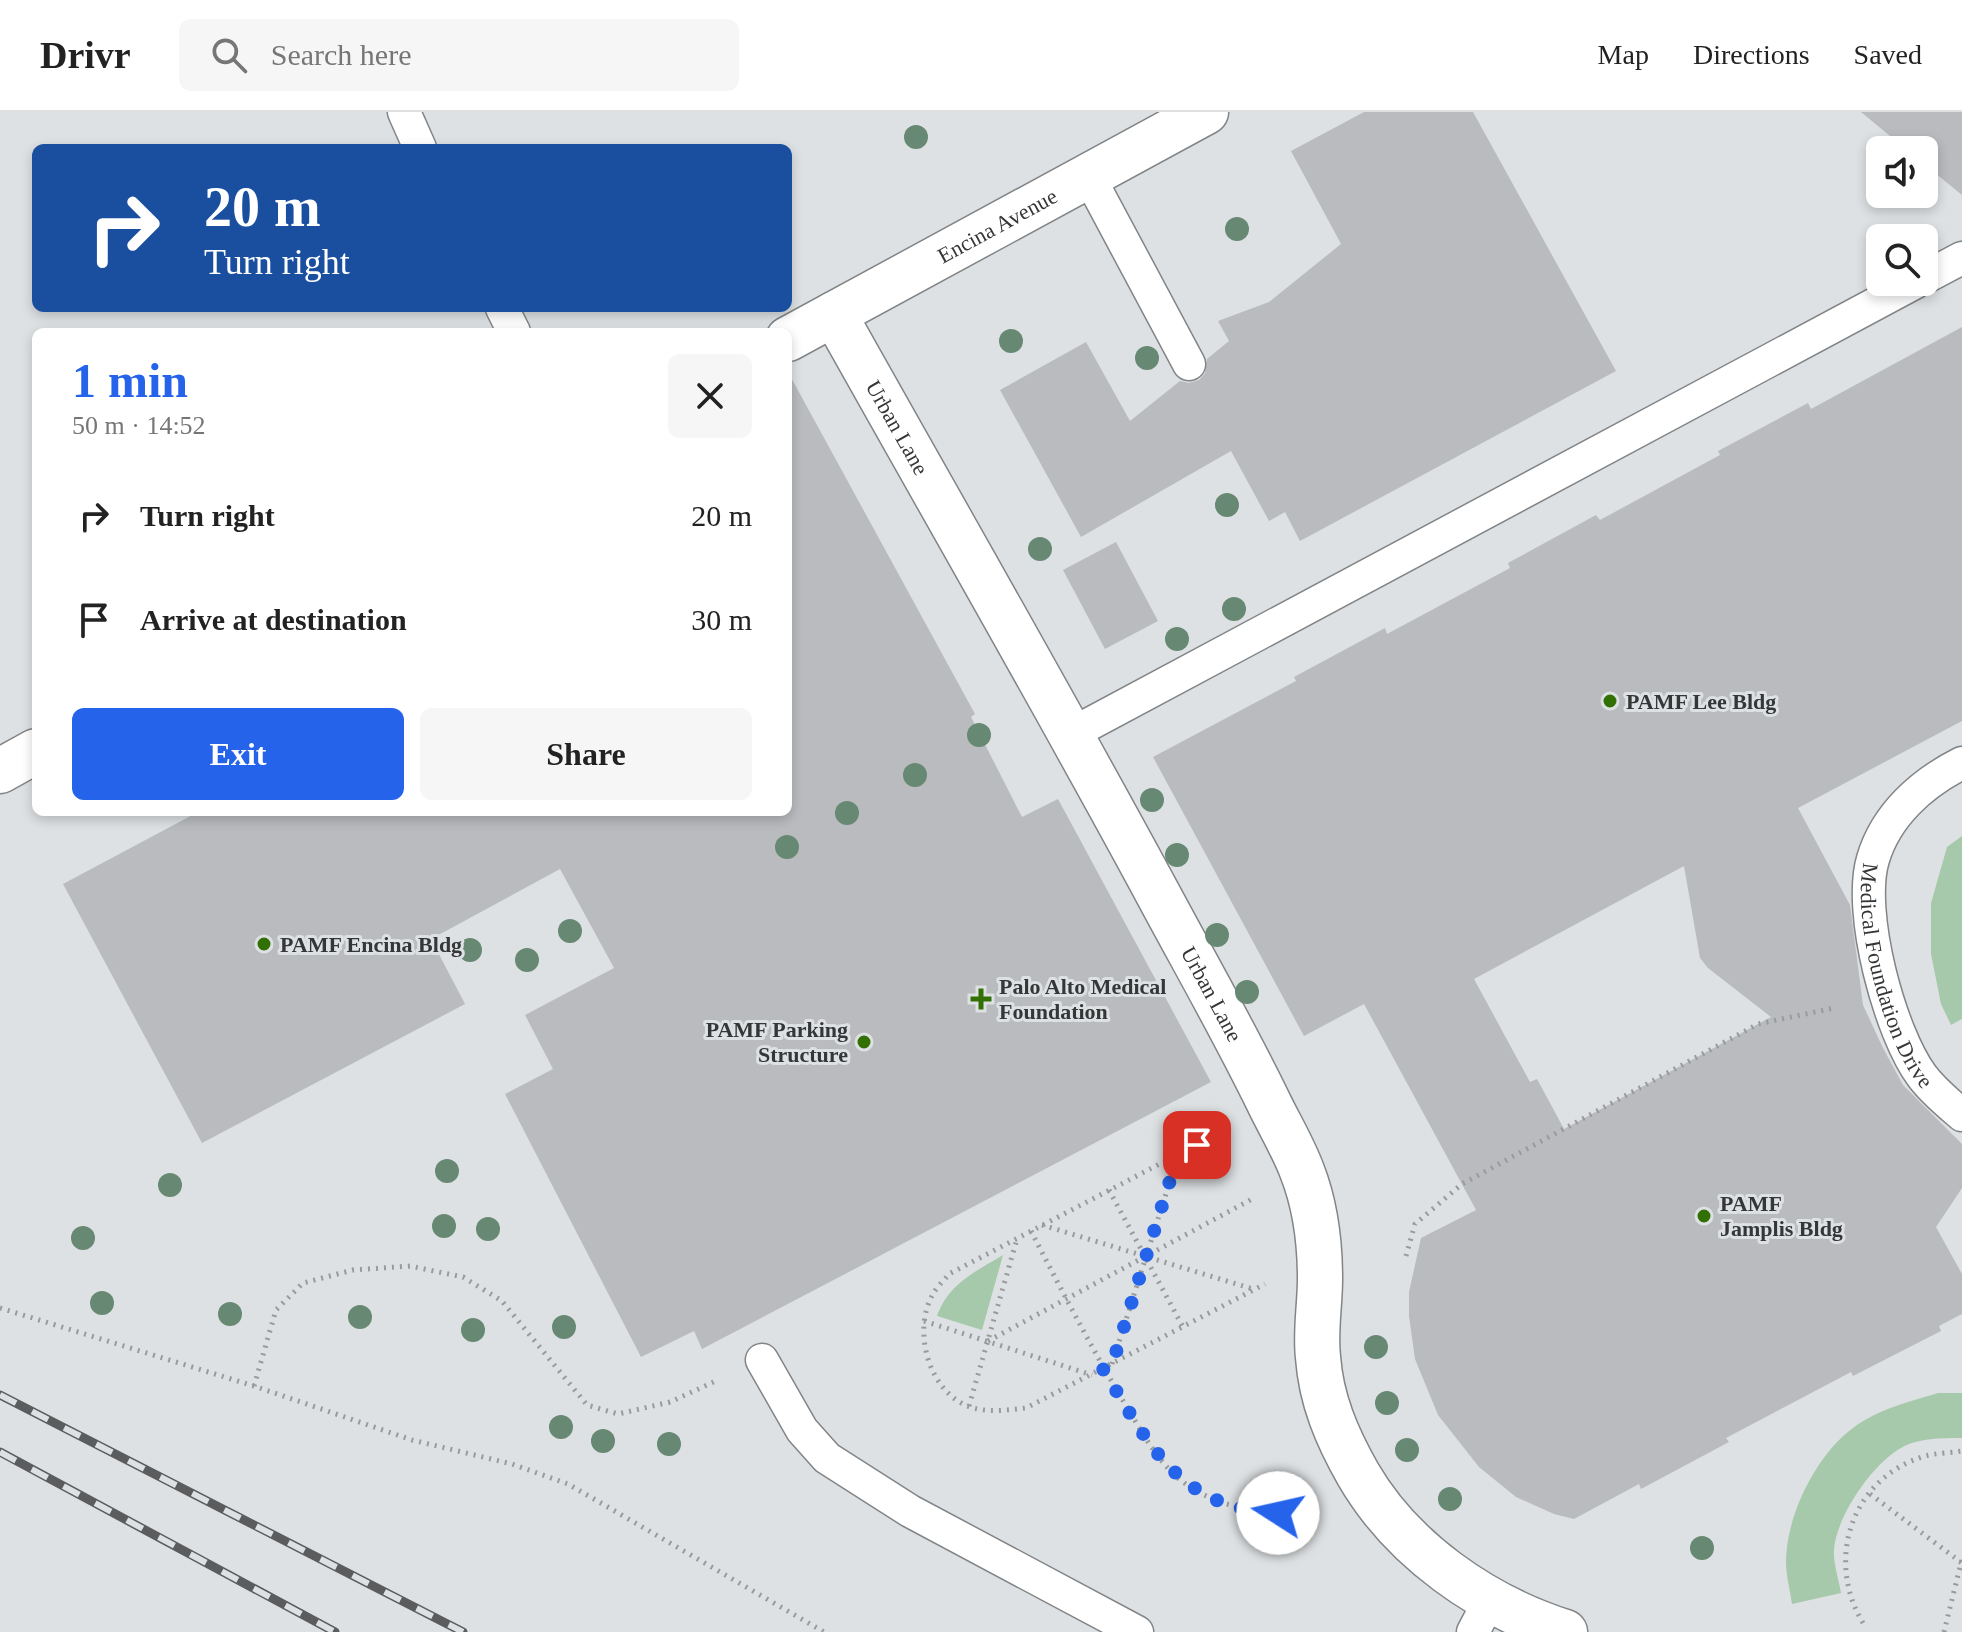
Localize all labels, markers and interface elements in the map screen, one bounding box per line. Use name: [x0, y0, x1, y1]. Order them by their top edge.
search box: [179, 19, 739, 91]
icon: search: [207, 33, 251, 77]
text: Drivr: [40, 34, 131, 76]
text: Search here: [271, 38, 411, 71]
text: Map: [1598, 39, 1649, 70]
text: Directions: [1693, 39, 1810, 70]
text: Saved: [1854, 39, 1922, 70]
map controls: [1866, 136, 1938, 296]
button: sound: [1866, 136, 1938, 208]
icon: right: [72, 176, 176, 280]
text: 20 m: [204, 176, 321, 238]
street label: Encina Avenue: [933, 183, 1061, 268]
button: search: [1866, 224, 1938, 296]
text: Turn right: [204, 242, 350, 282]
text: 1 min: [72, 354, 188, 407]
button: close: [668, 354, 752, 438]
street label: Urban Lane: [861, 376, 934, 479]
text: 50 m · 14:52: [72, 411, 206, 440]
icon: right: [72, 494, 116, 538]
text: Turn right: [140, 499, 275, 532]
text: 20 m: [691, 499, 752, 532]
icon: arrive: [72, 598, 116, 642]
text: Arrive at destination: [140, 603, 407, 636]
text: 30 m: [691, 603, 752, 636]
place label: PAMF Lee Bldg: [1626, 689, 1776, 714]
marker: PAMF Lee Bldg: [1601, 692, 1619, 710]
button: Exit: [72, 708, 404, 800]
button: Share: [420, 708, 752, 800]
street label: Medical Foundation Drive: [1856, 862, 1938, 1093]
place label: PAMF Encina Bldg: [280, 932, 462, 957]
marker: PAMF Encina Bldg: [255, 935, 273, 953]
street label: Urban Lane: [1176, 942, 1248, 1046]
place label: Palo Alto Medical Foundation: [999, 974, 1166, 1024]
marker: Palo Alto Medical Foundation: [970, 988, 992, 1010]
place label: PAMF Parking Structure: [706, 1017, 848, 1067]
marker: PAMF Parking Structure: [855, 1033, 873, 1051]
pin: [1163, 1111, 1231, 1179]
icon: arrive: [1175, 1123, 1219, 1167]
place label: PAMF Jamplis Bldg: [1720, 1191, 1843, 1241]
marker: PAMF Jamplis Bldg: [1695, 1207, 1713, 1225]
position arrow: [1236, 1471, 1320, 1555]

